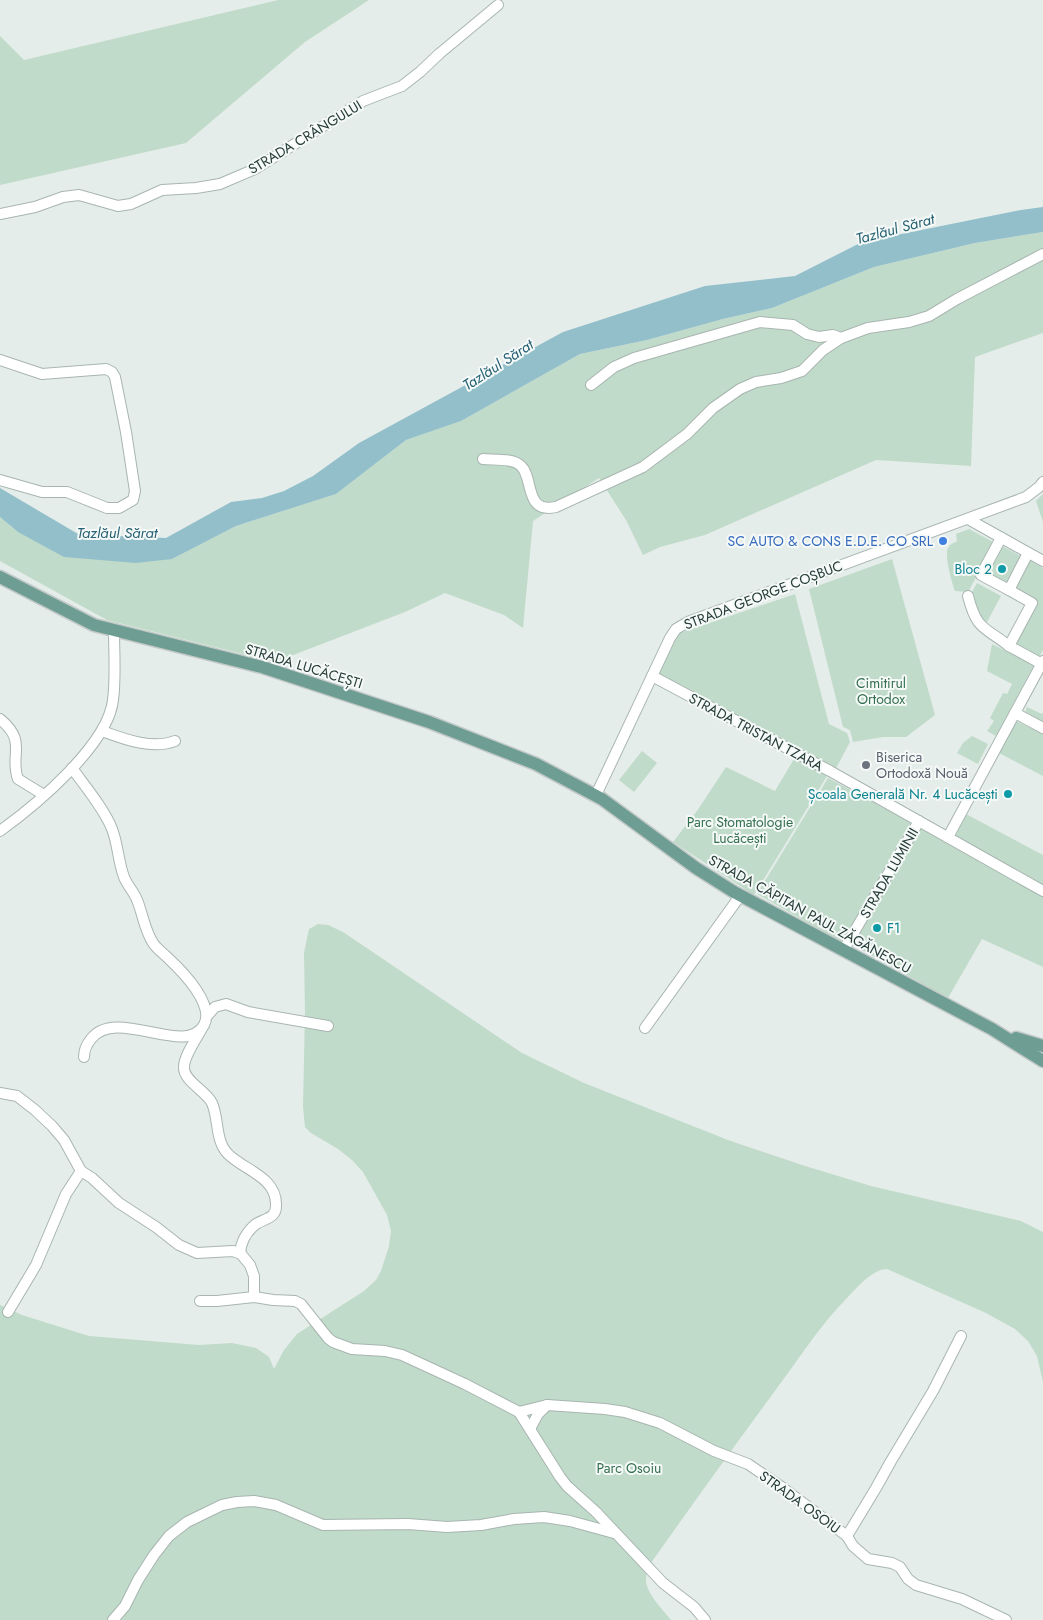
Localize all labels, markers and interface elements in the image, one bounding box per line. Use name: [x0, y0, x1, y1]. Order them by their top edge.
street label: STRADA CRÂNGULUI: [244, 95, 366, 179]
water label: Tazlăul Sărat: [853, 208, 938, 250]
water label: Tazlăul Sărat: [458, 333, 539, 396]
water label: Tazlăul Sărat: [77, 522, 159, 544]
place label: SC AUTO & CONS E.D.E. CO SRL: [727, 531, 934, 551]
marker: SC AUTO & CONS E.D.E. CO SRL: [937, 535, 949, 547]
street label: STRADA GEORGE COȘBUC: [681, 555, 846, 635]
place label: Bloc 2: [954, 559, 992, 579]
marker: Bloc 2: [996, 563, 1008, 575]
street label: STRADA LUCĂCEȘTI: [242, 639, 365, 694]
park label: Cimitirul Ortodox: [856, 673, 906, 709]
street label: STRADA TRISTAN TZARA: [685, 688, 827, 776]
place label: Biserica Ortodoxă Nouă: [876, 747, 968, 783]
marker: Biserica Ortodoxă Nouă: [860, 759, 872, 771]
place label: Școala Generală Nr. 4 Lucăcești: [808, 784, 998, 805]
marker: Școala Generală Nr. 4 Lucăcești: [1002, 788, 1014, 800]
park label: Parc Stomatologie Lucăcești: [687, 812, 793, 849]
street label: STRADA LUMINII: [855, 824, 923, 922]
street label: STRADA CĂPITAN PAUL ZĂGĂNESCU: [705, 850, 915, 978]
place label: F1: [887, 918, 900, 938]
marker: F1: [871, 922, 883, 934]
park label: Parc Osoiu: [597, 1458, 661, 1478]
street label: STRADA OSOIU: [755, 1466, 845, 1538]

